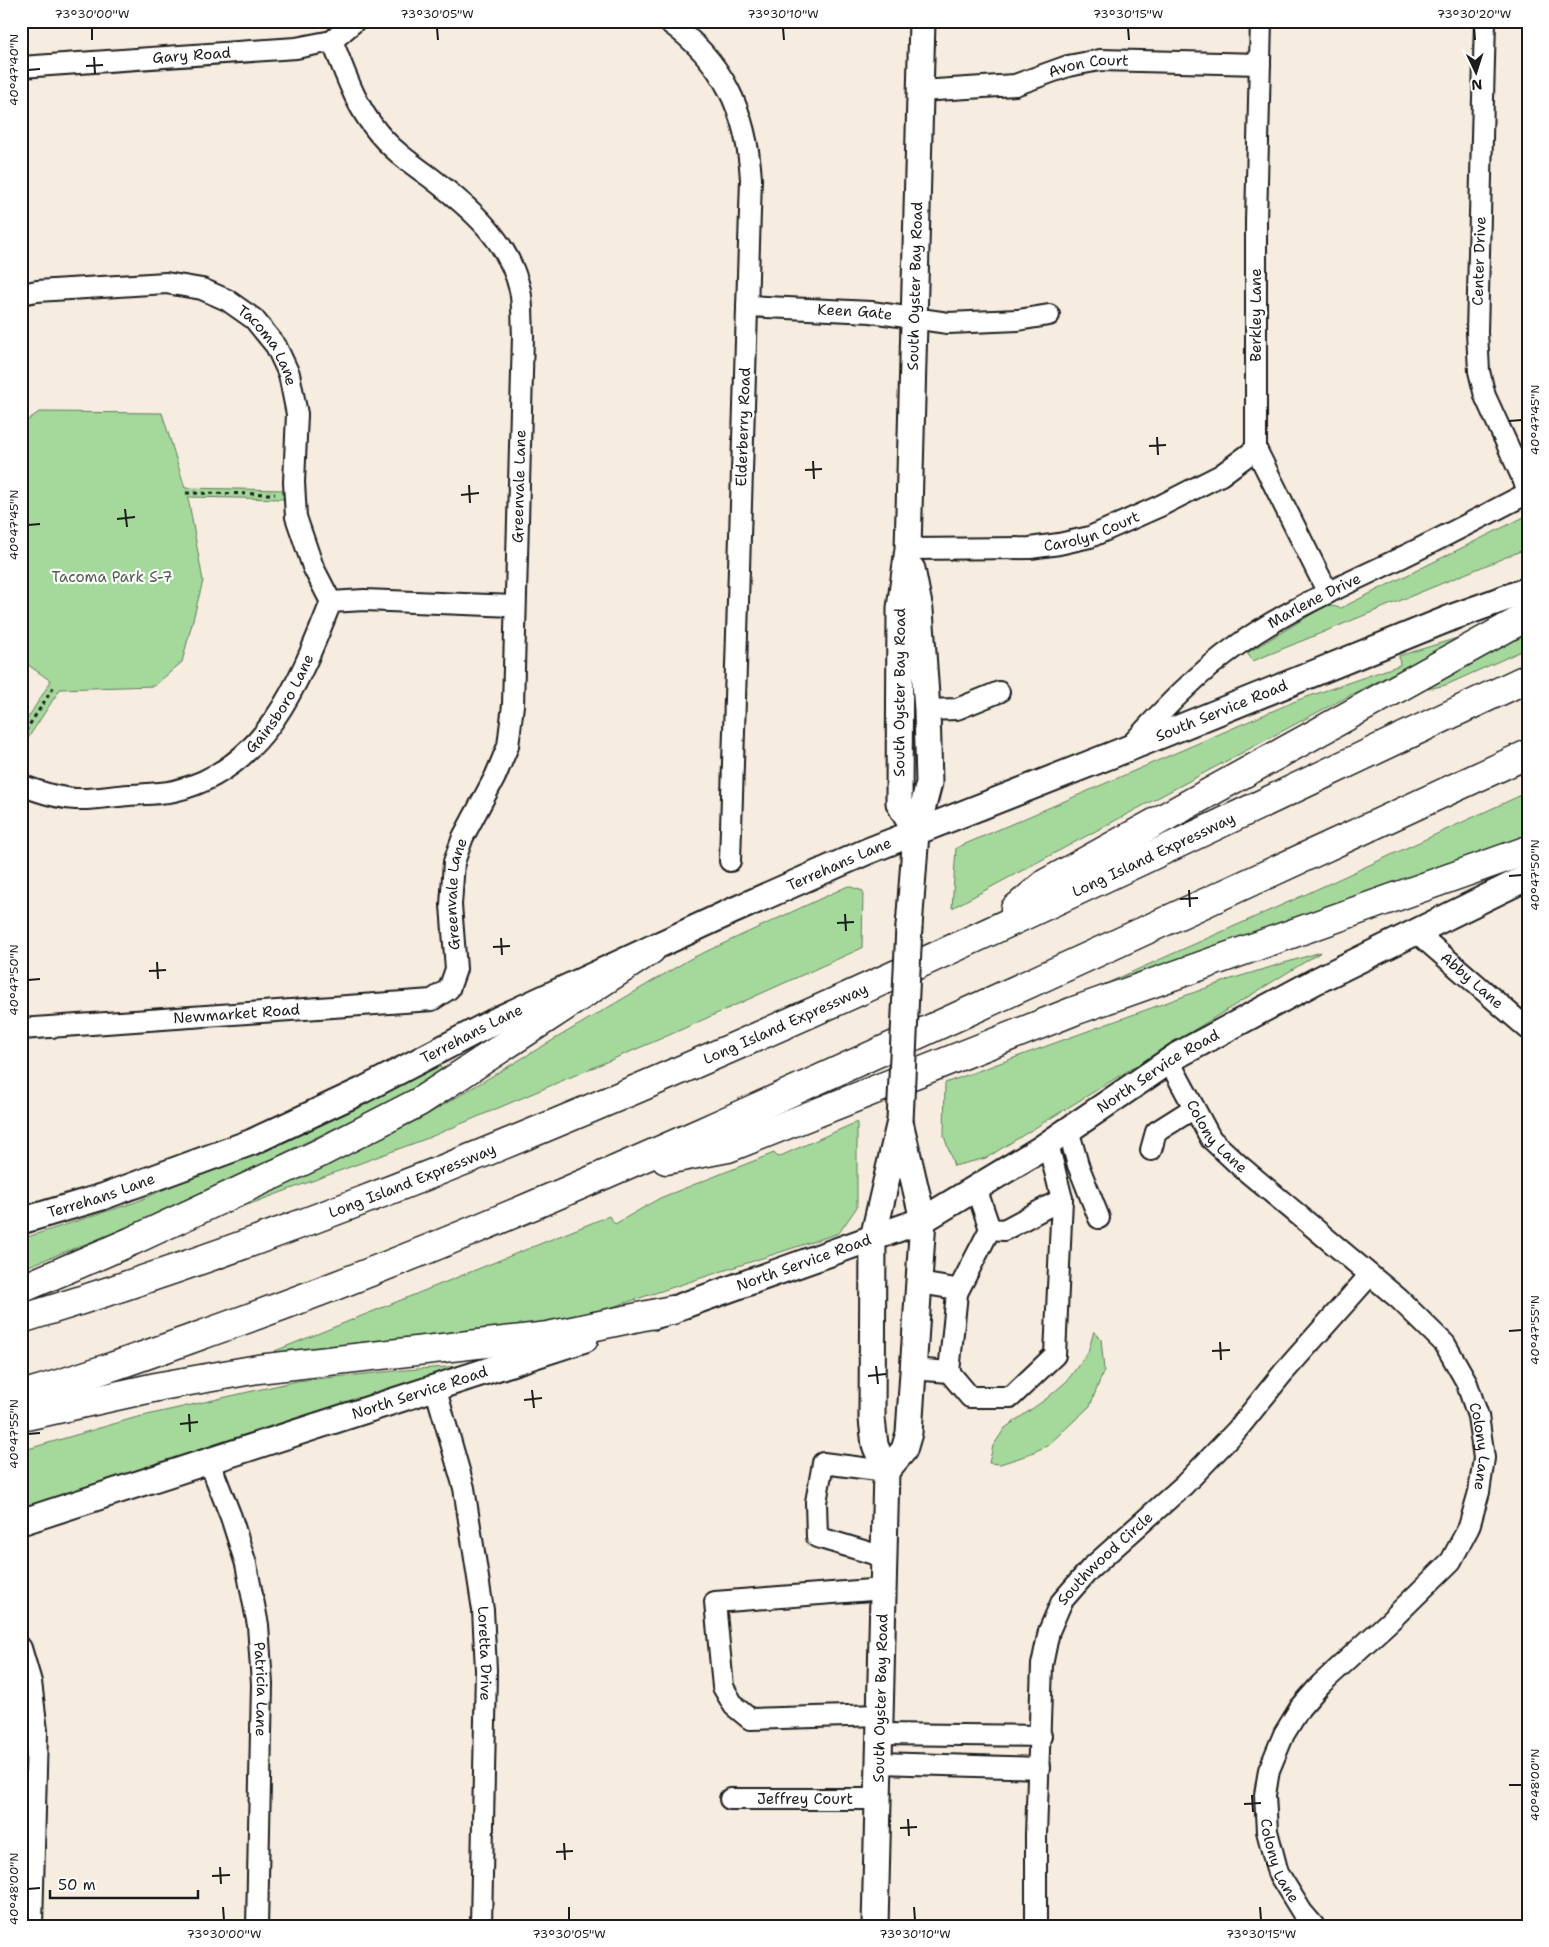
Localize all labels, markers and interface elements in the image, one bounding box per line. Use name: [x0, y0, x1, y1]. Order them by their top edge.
text: 73°30'00"W: [55, 6, 129, 22]
text: 73°30'05"W: [400, 6, 474, 22]
text: 73°30'10"W: [747, 6, 819, 22]
text: 73°30'15"W: [1093, 6, 1163, 22]
text: 73°30'20"W: [1437, 6, 1511, 22]
text: 40°47'40"N: [6, 34, 22, 106]
street label: Gary Road: [152, 42, 232, 68]
north arrow: [1452, 48, 1502, 98]
street label: Avon Court: [1046, 50, 1129, 82]
text: N: [1471, 76, 1483, 94]
street label: South Oyster Bay Road: [903, 201, 927, 371]
street label: Center Drive: [1467, 216, 1491, 306]
street label: Berkley Lane: [1246, 268, 1266, 362]
street label: Keen Gate: [817, 299, 894, 325]
street label: Tacoma Lane: [233, 300, 301, 387]
street label: Elderberry Road: [731, 367, 755, 487]
text: 40°47'45"N: [1527, 385, 1543, 455]
street label: Greenvale Lane: [507, 429, 530, 543]
text: 40°47'45"N: [6, 490, 22, 560]
street label: Carolyn Court: [1042, 506, 1143, 556]
park label: Tacoma Park S-7: [52, 567, 172, 587]
street label: Marlene Drive: [1264, 568, 1364, 633]
street label: South Oyster Bay Road: [889, 607, 910, 777]
street label: Gainsboro Lane: [241, 651, 318, 758]
street label: South Service Road: [1153, 675, 1291, 746]
street label: Long Island Expressway: [1069, 808, 1238, 902]
street label: Terrehans Lane: [784, 833, 894, 896]
street label: Greenvale Lane: [441, 835, 472, 951]
text: 40°47'50"N: [1527, 839, 1543, 911]
text: 40°47'50"N: [6, 944, 22, 1016]
street label: Abby Lane: [1436, 948, 1508, 1013]
street label: Long Island Expressway: [700, 979, 871, 1069]
street label: Newmarket Road: [172, 999, 301, 1028]
street label: Terrehans Lane: [417, 999, 526, 1068]
street label: North Service Road: [1093, 1025, 1223, 1118]
street label: Colony Lane: [1182, 1096, 1251, 1178]
street label: Long Island Expressway: [326, 1139, 499, 1223]
street label: Terrehans Lane: [45, 1168, 158, 1223]
street label: North Service Road: [734, 1229, 874, 1296]
text: 40°47'55"N: [1527, 1295, 1543, 1365]
street label: North Service Road: [349, 1361, 490, 1424]
text: 40°47'55"N: [6, 1399, 22, 1469]
street label: Colony Lane: [1464, 1400, 1494, 1492]
street label: Southwood Circle: [1053, 1507, 1157, 1610]
street label: Loretta Drive: [472, 1604, 496, 1701]
street label: South Oyster Bay Road: [868, 1613, 893, 1783]
street label: Patricia Lane: [249, 1641, 272, 1737]
text: 40°48'00"N: [1527, 1749, 1543, 1821]
street label: Jeffrey Court: [757, 1789, 853, 1809]
street label: Colony Lane: [1256, 1818, 1304, 1907]
text: 40°48'00"N: [6, 1853, 22, 1925]
scale bar: [50, 1867, 198, 1899]
text: 50 m: [58, 1875, 96, 1895]
text: 73°30'00"W: [187, 1926, 261, 1942]
text: 73°30'05"W: [532, 1926, 606, 1942]
text: 73°30'10"W: [879, 1926, 951, 1942]
text: 73°30'15"W: [1226, 1926, 1296, 1942]

